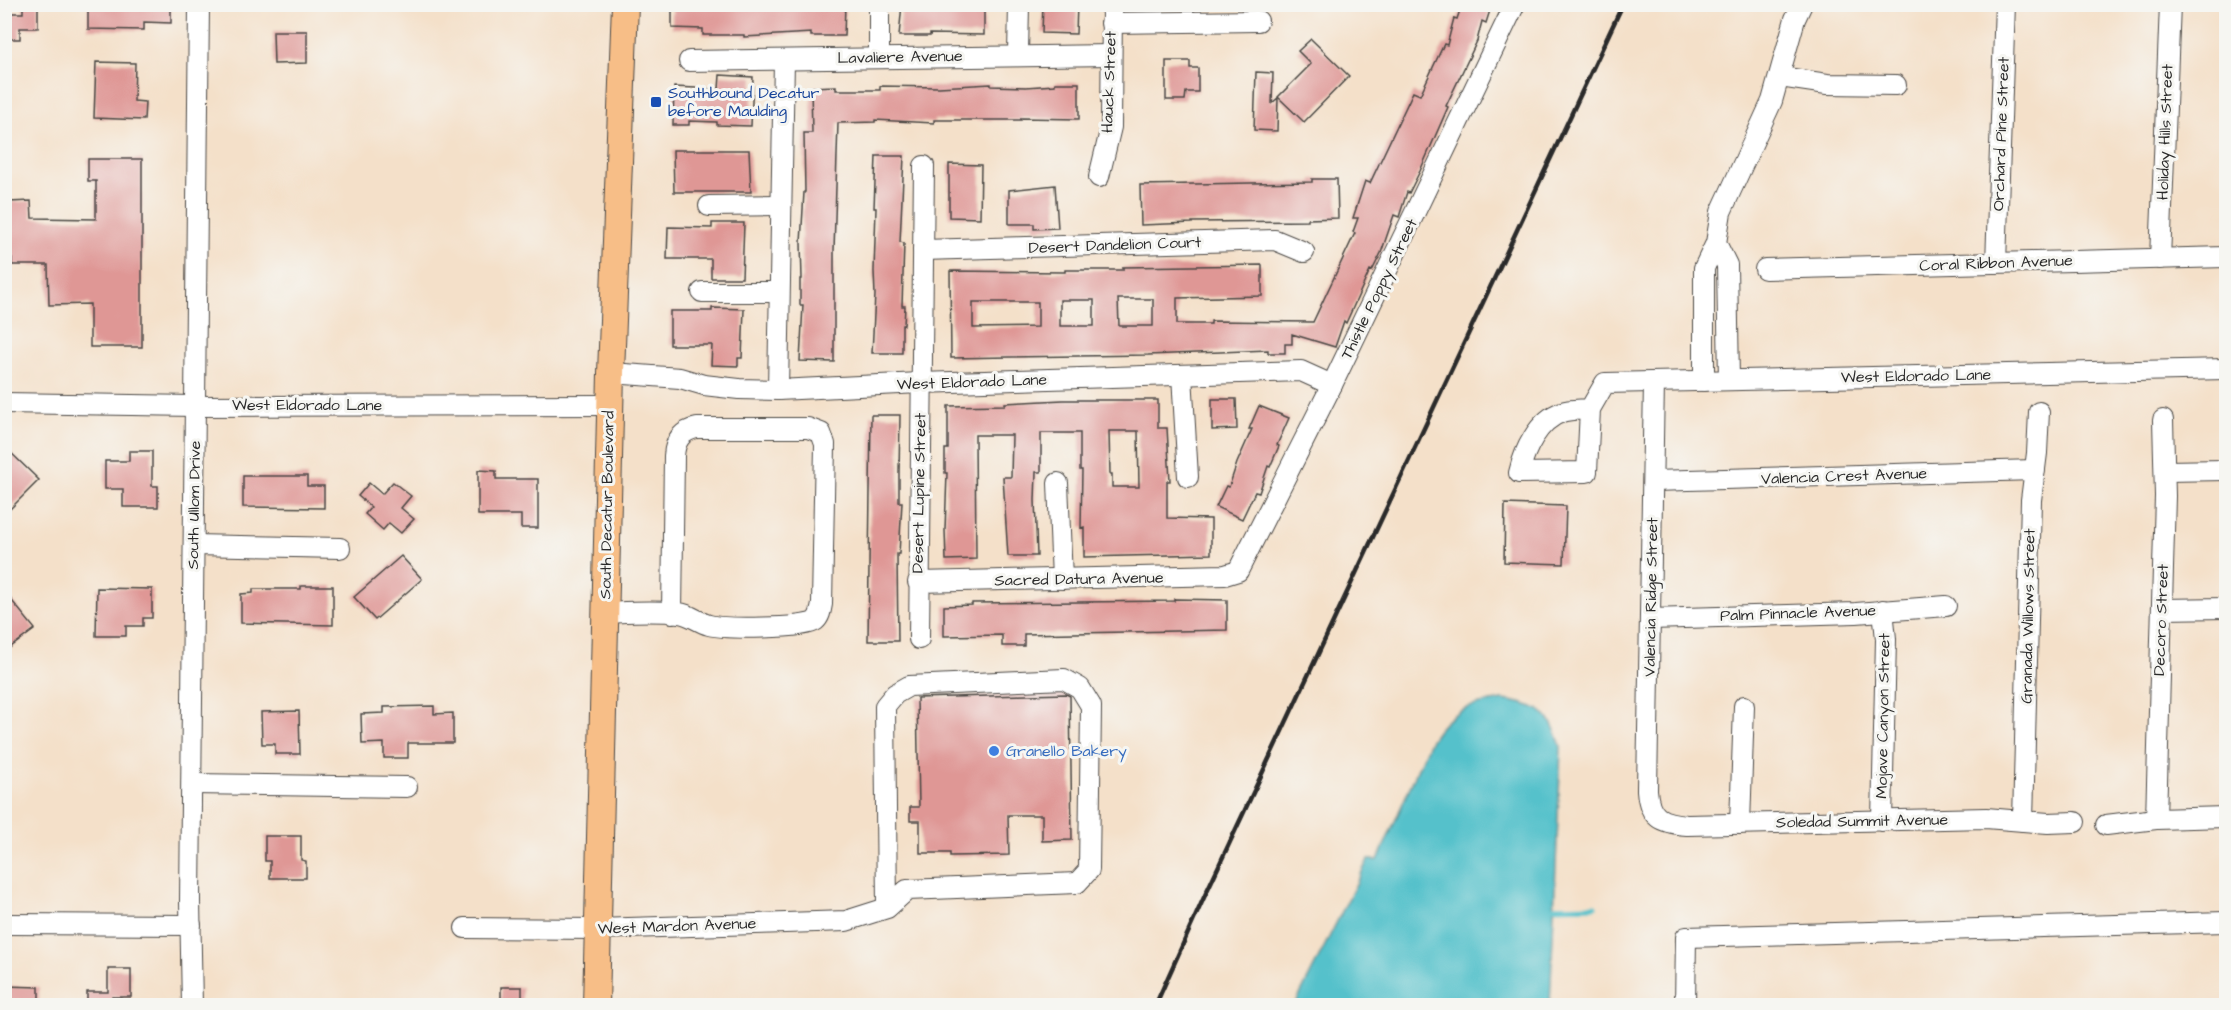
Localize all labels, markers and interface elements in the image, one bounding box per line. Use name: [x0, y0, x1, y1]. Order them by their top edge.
street label: Hauck Street: [1096, 30, 1122, 133]
street label: Lavaliere Avenue: [837, 45, 963, 69]
street label: Orchard Pine Street: [1987, 56, 2015, 211]
street label: Holiday Hills Street: [2152, 63, 2179, 200]
place label: Southbound Decatur before Maulding: [668, 82, 819, 123]
marker: Southbound Decatur before Maulding: [649, 95, 663, 109]
street label: Thistle Poppy Street: [1335, 215, 1424, 363]
street label: Desert Dandelion Court: [1028, 231, 1202, 259]
street label: Coral Ribbon Avenue: [1919, 249, 2073, 277]
street label: West Eldorado Lane: [1841, 364, 1992, 388]
street label: West Eldorado Lane: [897, 368, 1048, 396]
street label: West Eldorado Lane: [232, 394, 382, 416]
street label: South Decatur Boulevard: [594, 411, 620, 599]
street label: Desert Lupine Street: [907, 412, 931, 573]
street label: South Ullom Drive: [182, 440, 206, 570]
street label: Valencia Crest Avenue: [1761, 462, 1928, 490]
street label: Valencia Ridge Street: [1639, 517, 1664, 677]
street label: Granada Willows Street: [2015, 528, 2041, 704]
street label: Decoro Street: [2148, 563, 2174, 676]
street label: Sacred Datura Avenue: [994, 567, 1164, 591]
street label: Palm Pinnacle Avenue: [1720, 599, 1877, 627]
street label: Mojave Canyon Street: [1871, 632, 1896, 799]
place label: Granello Bakery: [1006, 740, 1127, 763]
marker: Granello Bakery: [987, 744, 1001, 758]
street label: Soledad Summit Avenue: [1776, 808, 1949, 833]
street label: West Mardon Avenue: [597, 912, 757, 940]

